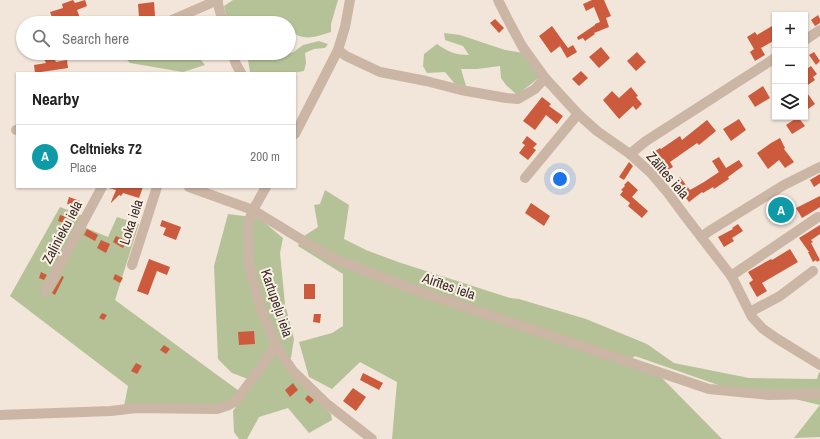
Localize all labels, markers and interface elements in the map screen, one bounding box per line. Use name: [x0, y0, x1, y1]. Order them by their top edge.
map controls: [772, 12, 808, 120]
button: +: [772, 12, 808, 48]
search box: [16, 16, 296, 60]
icon: search: [30, 27, 52, 49]
text: Search here: [62, 28, 129, 49]
button: −: [772, 48, 808, 84]
button: layers: [772, 84, 808, 120]
text: Nearby: [32, 87, 79, 110]
text: Celtnieks 72: [70, 138, 142, 159]
text: A: [41, 148, 49, 165]
text: 200 m: [250, 148, 280, 165]
street label: Zālītes iela: [643, 148, 694, 203]
text: Place: [70, 159, 97, 176]
your location: [550, 169, 570, 189]
pin: A: [768, 195, 794, 225]
street label: Loka iela: [115, 196, 147, 247]
street label: Zaļinieku iela: [38, 197, 86, 267]
street label: Kartupeļu iela: [257, 267, 297, 340]
street label: Airītes iela: [419, 268, 478, 304]

